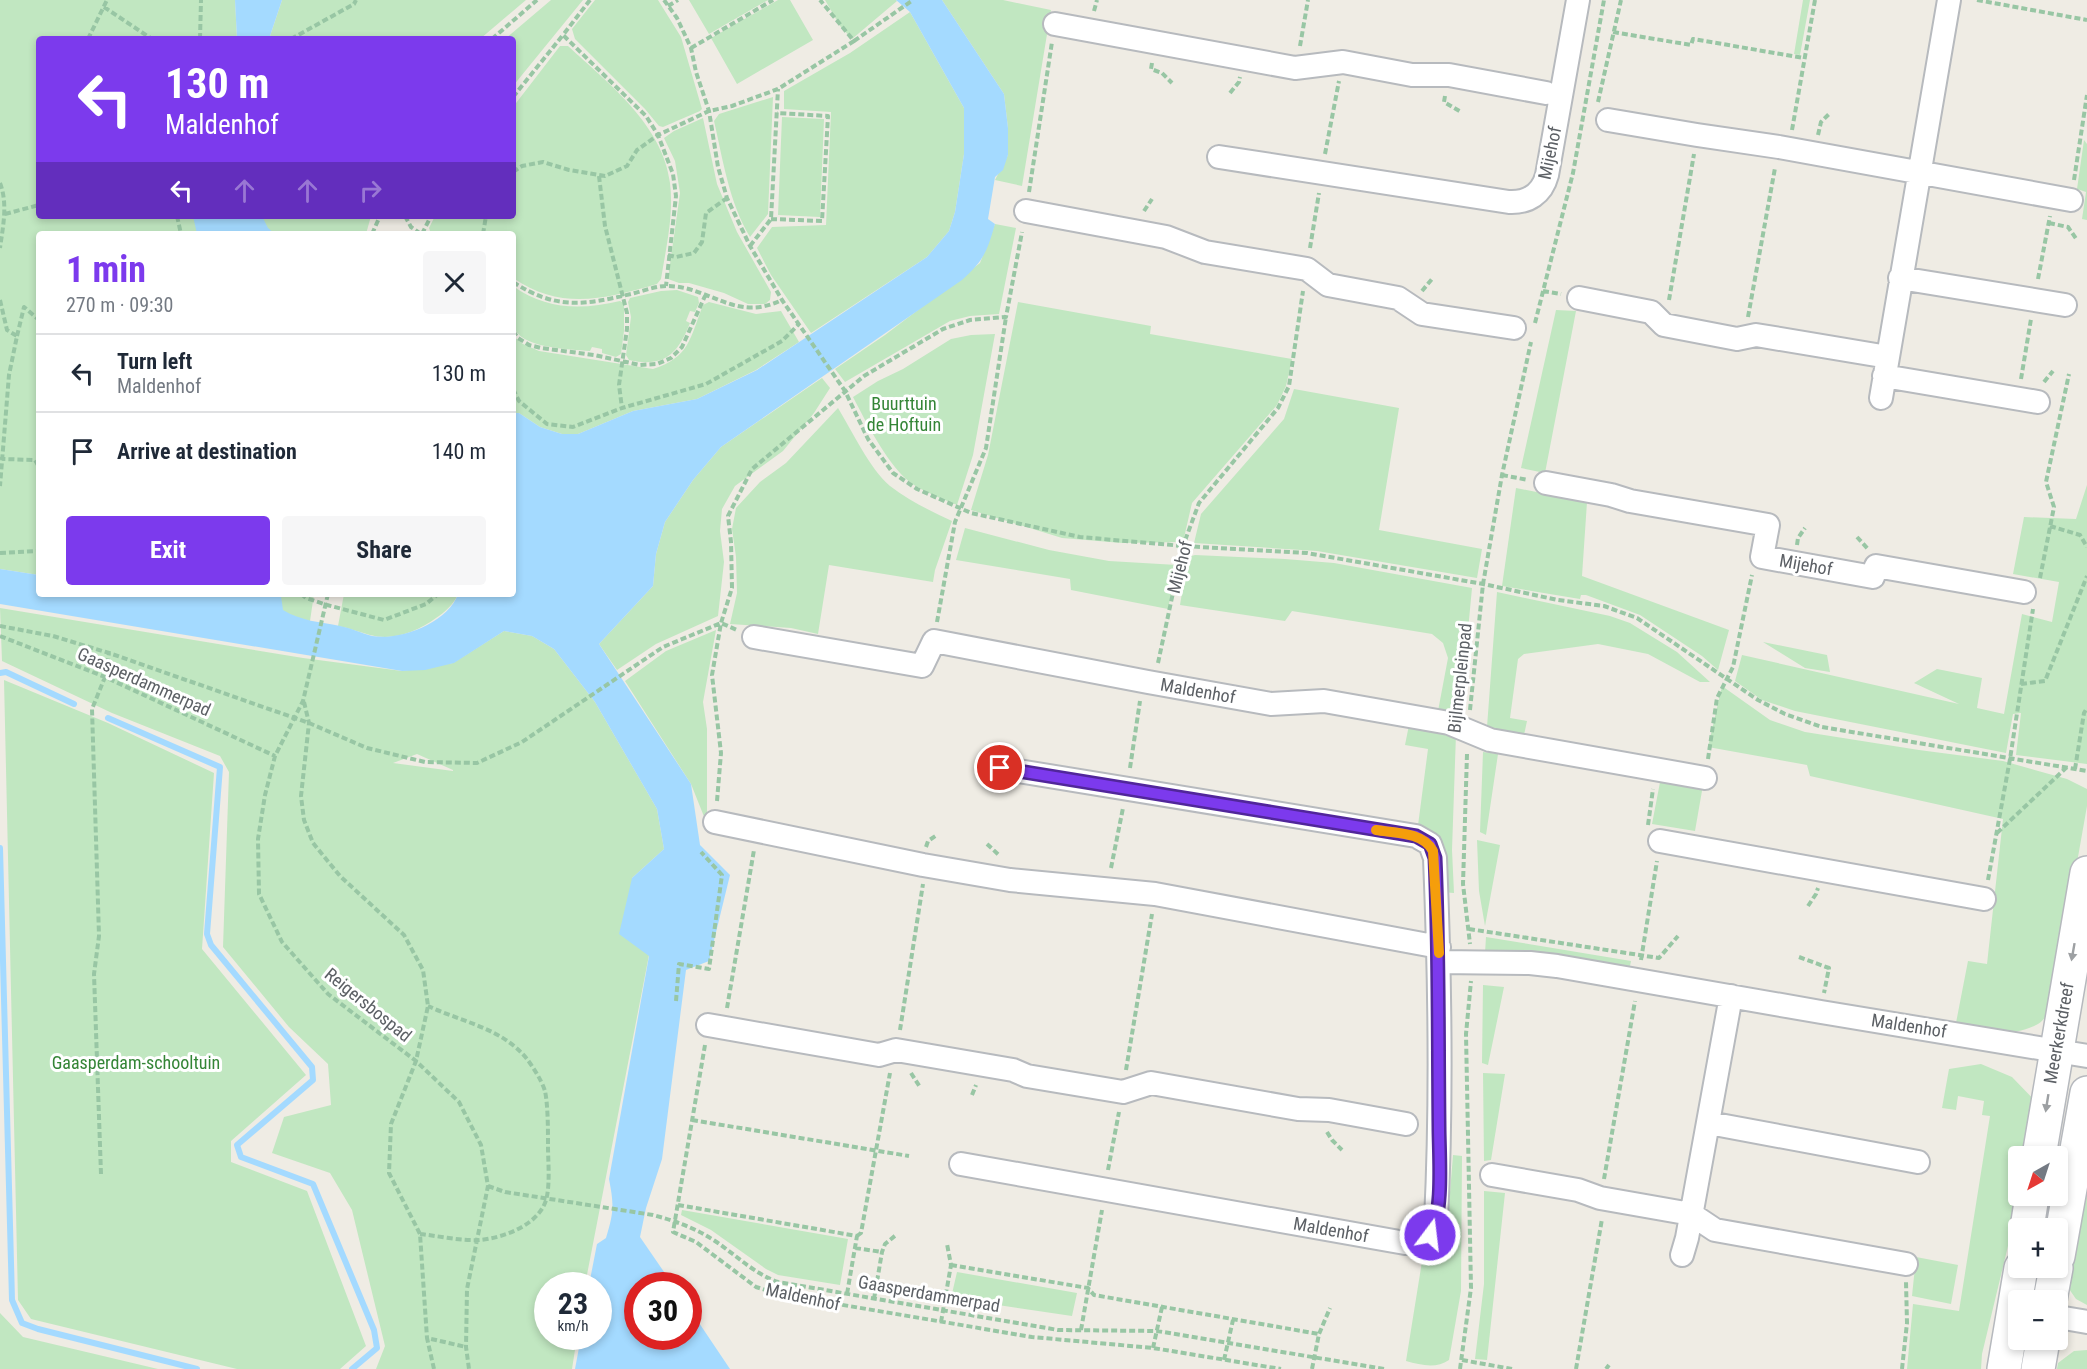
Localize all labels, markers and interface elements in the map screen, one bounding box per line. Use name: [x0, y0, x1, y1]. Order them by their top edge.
text: 130 m: [165, 59, 270, 108]
icon: left: [66, 60, 144, 138]
text: Maldenhof: [165, 109, 279, 141]
street label: Mijehof: [1534, 124, 1565, 181]
icon: left: [165, 174, 198, 207]
icon: ahead: [228, 174, 261, 207]
icon: ahead: [291, 174, 324, 207]
icon: right: [354, 174, 387, 207]
text: 1 min: [66, 249, 146, 291]
button: close: [423, 251, 486, 314]
text: 270 m · 09:30: [66, 293, 173, 317]
text: Turn left: [117, 349, 192, 374]
icon: left: [66, 357, 99, 390]
text: 130 m: [432, 361, 486, 386]
text: Maldenhof: [117, 374, 201, 398]
park label: Buurttuin de Hoftuin: [867, 393, 941, 435]
icon: arrive: [66, 435, 99, 468]
text: Arrive at destination: [117, 439, 297, 464]
text: 140 m: [432, 439, 486, 464]
button: Exit: [66, 516, 270, 585]
button: Share: [282, 516, 486, 585]
street label: Mijehof: [1163, 538, 1196, 595]
street label: Mijehof: [1778, 550, 1835, 580]
street label: Bijlmerpleinpad: [1443, 622, 1476, 734]
street label: Gaasperdammerpad: [74, 643, 214, 720]
street label: Maldenhof: [1159, 674, 1238, 707]
pin: [974, 742, 1025, 793]
icon: arrive: [983, 751, 1016, 784]
one-way arrow: [2068, 942, 2077, 961]
street label: Reigersbospad: [321, 963, 416, 1046]
street label: Meerkerkdreef: [2039, 980, 2078, 1085]
street label: Maldenhof: [1870, 1009, 1948, 1042]
park label: Gaasperdam-schooltuin: [52, 1052, 220, 1073]
one-way arrow: [2042, 1094, 2051, 1113]
north arrow: [2008, 1146, 2068, 1206]
map controls: [2008, 1146, 2068, 1350]
position arrow: [1398, 1203, 1462, 1267]
street label: Maldenhof: [1292, 1213, 1371, 1246]
button: +: [2008, 1218, 2068, 1278]
street label: Gaasperdammerpad: [856, 1271, 1002, 1316]
speed limit sign: 30: [624, 1272, 702, 1350]
street label: Maldenhof: [764, 1278, 843, 1315]
text: 23: [558, 1286, 588, 1321]
button: −: [2008, 1290, 2068, 1350]
text: km/h: [558, 1317, 588, 1335]

